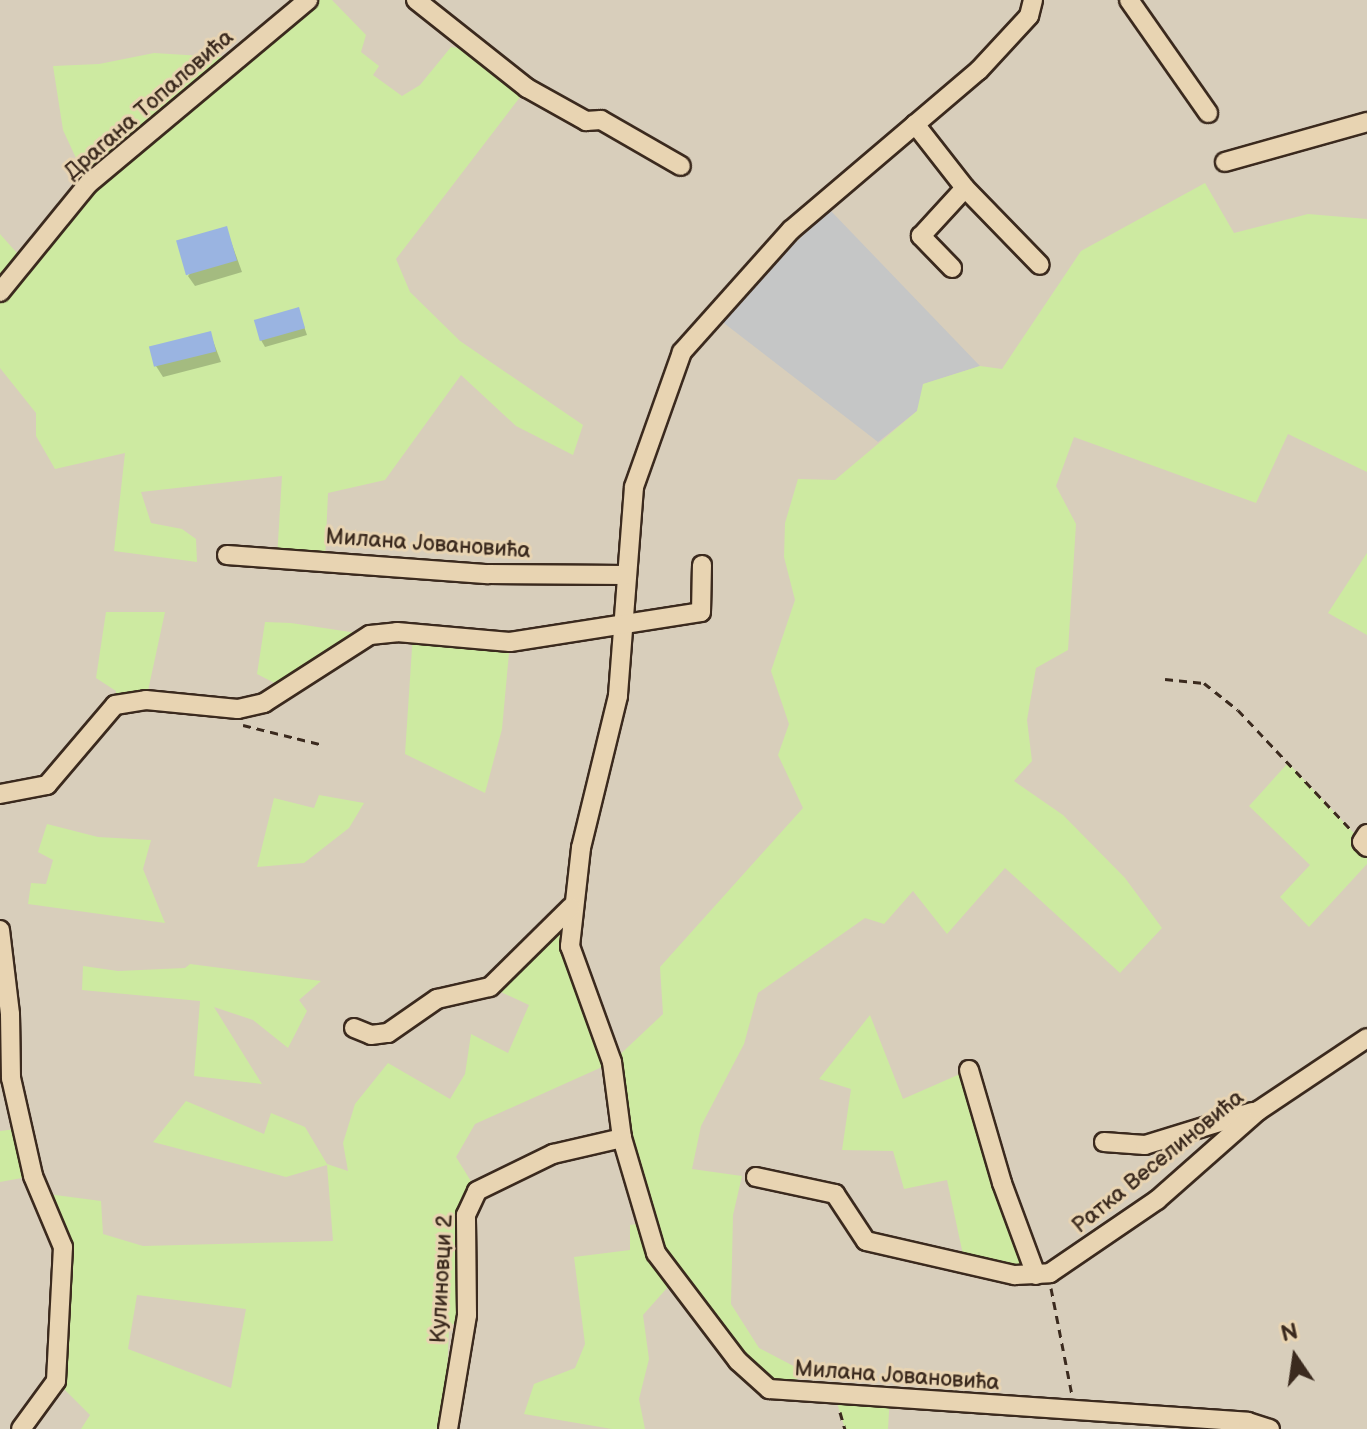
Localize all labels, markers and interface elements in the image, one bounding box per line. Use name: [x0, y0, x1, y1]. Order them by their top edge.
street label: Драгана Топаловића: [59, 24, 239, 186]
street label: Милана Јовановића: [325, 524, 531, 564]
street label: Ратка Веселиновића: [1067, 1085, 1249, 1239]
street label: Кулиновци 2: [425, 1214, 459, 1344]
north arrow: [1255, 1317, 1335, 1397]
text: N: [1278, 1318, 1301, 1348]
street label: Милана Јовановића: [794, 1356, 1000, 1396]

